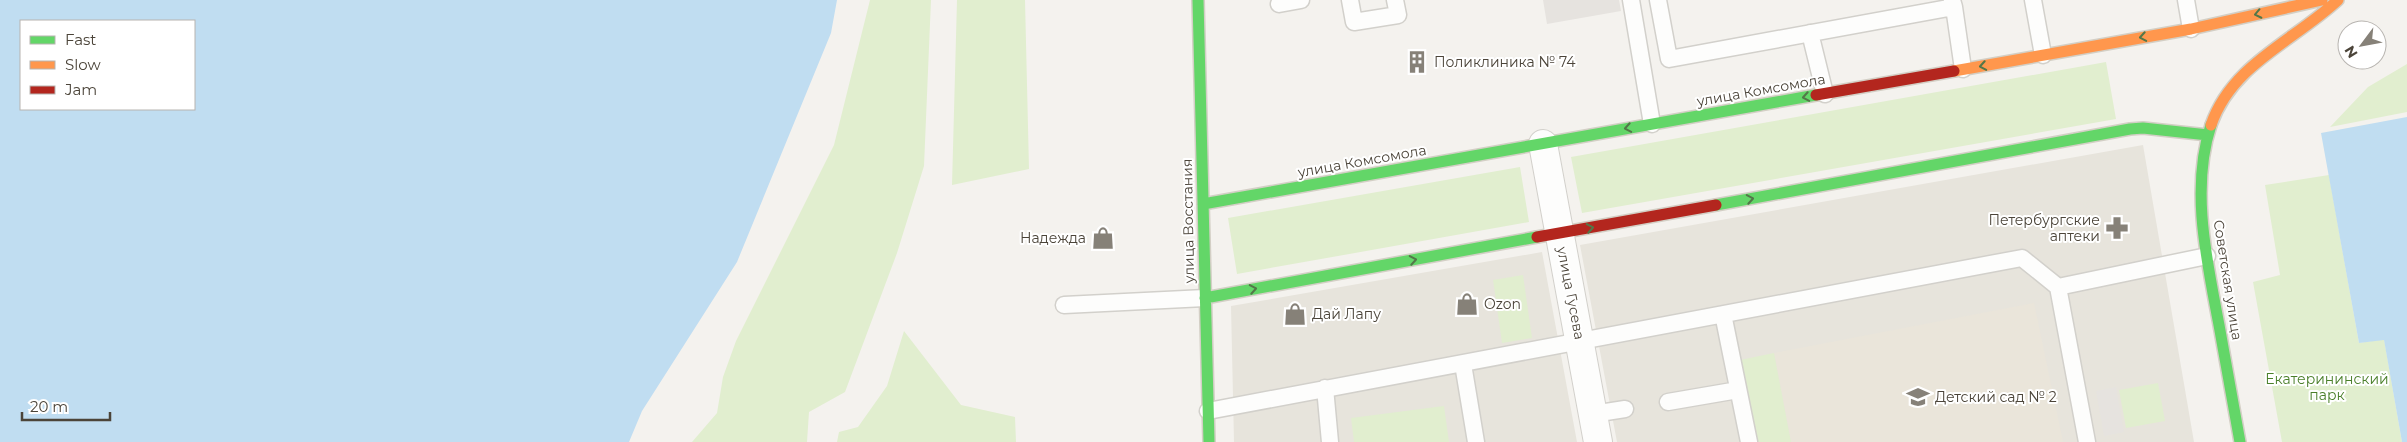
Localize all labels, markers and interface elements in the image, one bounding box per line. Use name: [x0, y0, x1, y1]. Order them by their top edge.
one-way arrow: [2253, 8, 2262, 19]
legend: [20, 20, 195, 110]
north arrow: [2337, 20, 2387, 70]
text: Fast: [65, 30, 96, 49]
one-way arrow: [2138, 32, 2147, 42]
text: N: [2340, 42, 2362, 61]
building icon: Поликлиника № 74: [1404, 49, 1430, 75]
place label: Поликлиника № 74: [1434, 53, 1576, 71]
text: Slow: [65, 55, 101, 74]
one-way arrow: [1978, 60, 1987, 70]
street label: улица Комсомола: [1694, 70, 1827, 110]
text: Jam: [64, 80, 97, 99]
one-way arrow: [1801, 91, 1810, 101]
one-way arrow: [1624, 123, 1633, 133]
street label: улица Комсомола: [1295, 141, 1428, 181]
street label: улица Восстания: [1178, 159, 1198, 284]
one-way arrow: [1745, 194, 1754, 204]
place label: Петербургские аптеки: [1989, 211, 2100, 245]
pharmacy icon: Петербургские аптеки: [2104, 215, 2130, 241]
street label: Советская улица: [2210, 219, 2246, 341]
one-way arrow: [1586, 223, 1594, 233]
shop icon: Надежда: [1090, 225, 1116, 251]
place label: Надежда: [1020, 229, 1086, 247]
street label: улица Гусева: [1553, 244, 1589, 341]
one-way arrow: [1409, 256, 1417, 266]
one-way arrow: [1249, 285, 1258, 295]
shop icon: Ozon: [1454, 291, 1480, 317]
place label: Ozon: [1484, 295, 1521, 313]
shop icon: Дай Лапу: [1282, 301, 1308, 327]
place label: Дай Лапу: [1312, 305, 1381, 323]
park label: Екатерининский парк: [2265, 370, 2389, 404]
school or university icon: Детский сад № 2: [1905, 384, 1931, 410]
place label: Детский сад № 2: [1935, 388, 2057, 406]
scale bar: [22, 390, 110, 422]
text: 20 m: [30, 397, 68, 416]

